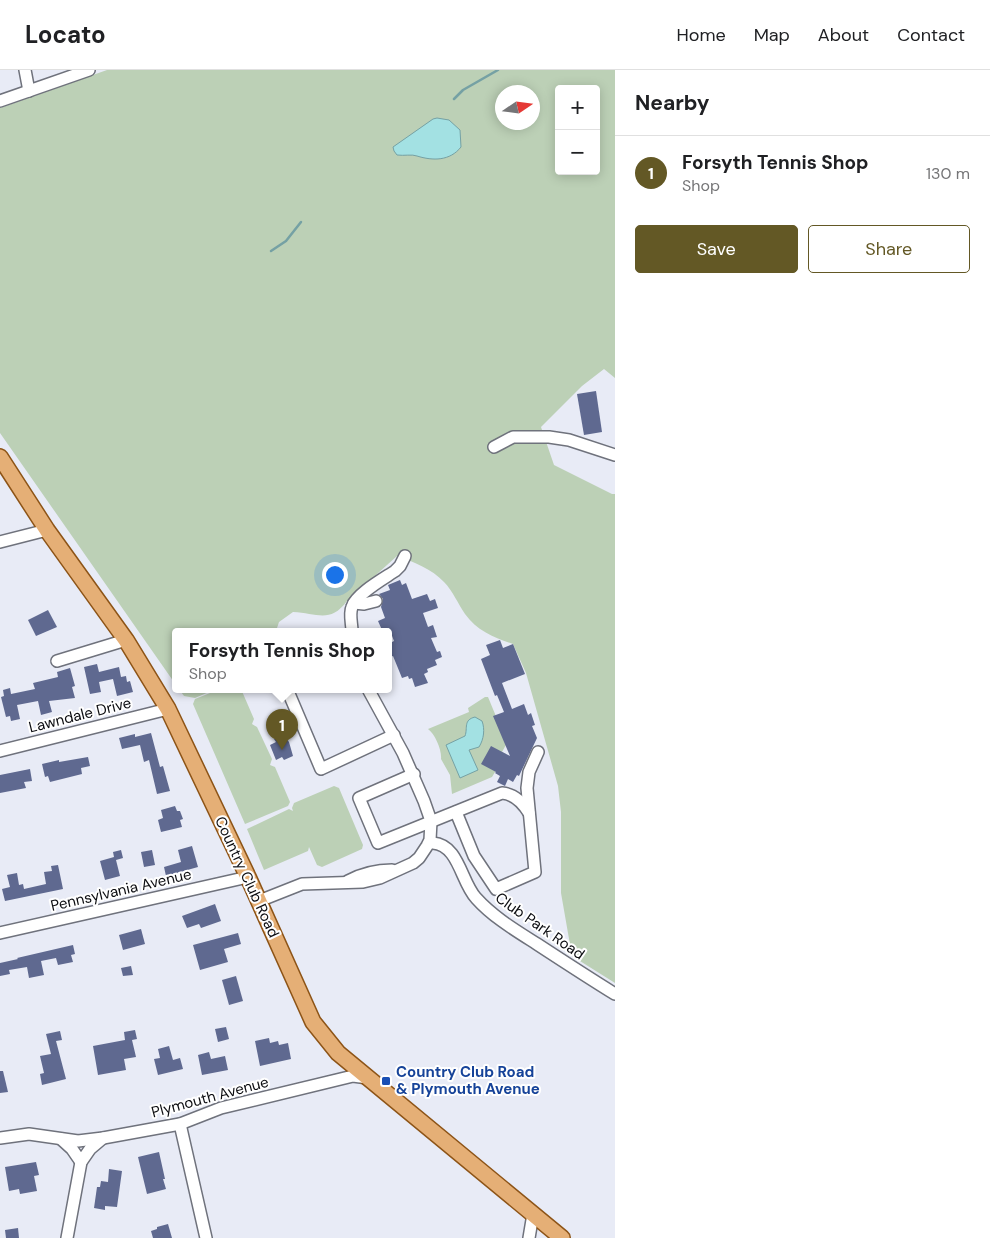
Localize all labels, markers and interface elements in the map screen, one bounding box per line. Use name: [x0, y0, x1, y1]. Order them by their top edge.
text: Locato: [25, 19, 106, 50]
text: Home: [676, 23, 726, 47]
text: Map: [754, 23, 790, 47]
text: About: [818, 23, 869, 47]
text: Contact: [897, 23, 965, 47]
north arrow: [495, 85, 540, 130]
map controls: [555, 85, 600, 175]
button: +: [555, 85, 600, 130]
text: Nearby: [635, 89, 709, 117]
button: −: [555, 130, 600, 175]
text: Forsyth Tennis Shop: [682, 150, 869, 175]
text: 1: [648, 163, 654, 184]
text: 130 m: [926, 163, 970, 184]
text: Shop: [682, 175, 720, 196]
button: Save: [635, 225, 798, 273]
button: Share: [808, 225, 970, 273]
your location: [322, 562, 348, 588]
popup: [172, 628, 392, 693]
text: Forsyth Tennis Shop: [189, 638, 375, 663]
text: Shop: [189, 663, 227, 684]
street label: Lawndale Drive: [27, 693, 133, 737]
pin: 1: [266, 709, 298, 750]
street label: Country Club Road: [210, 813, 284, 941]
street label: Pennsylvania Avenue: [49, 864, 193, 916]
street label: Club Park Road: [491, 888, 589, 964]
place label: Country Club Road & Plymouth Avenue: [396, 1062, 540, 1099]
street label: Plymouth Avenue: [149, 1072, 271, 1122]
marker: Country Club Road & Plymouth Avenue: [380, 1075, 392, 1087]

